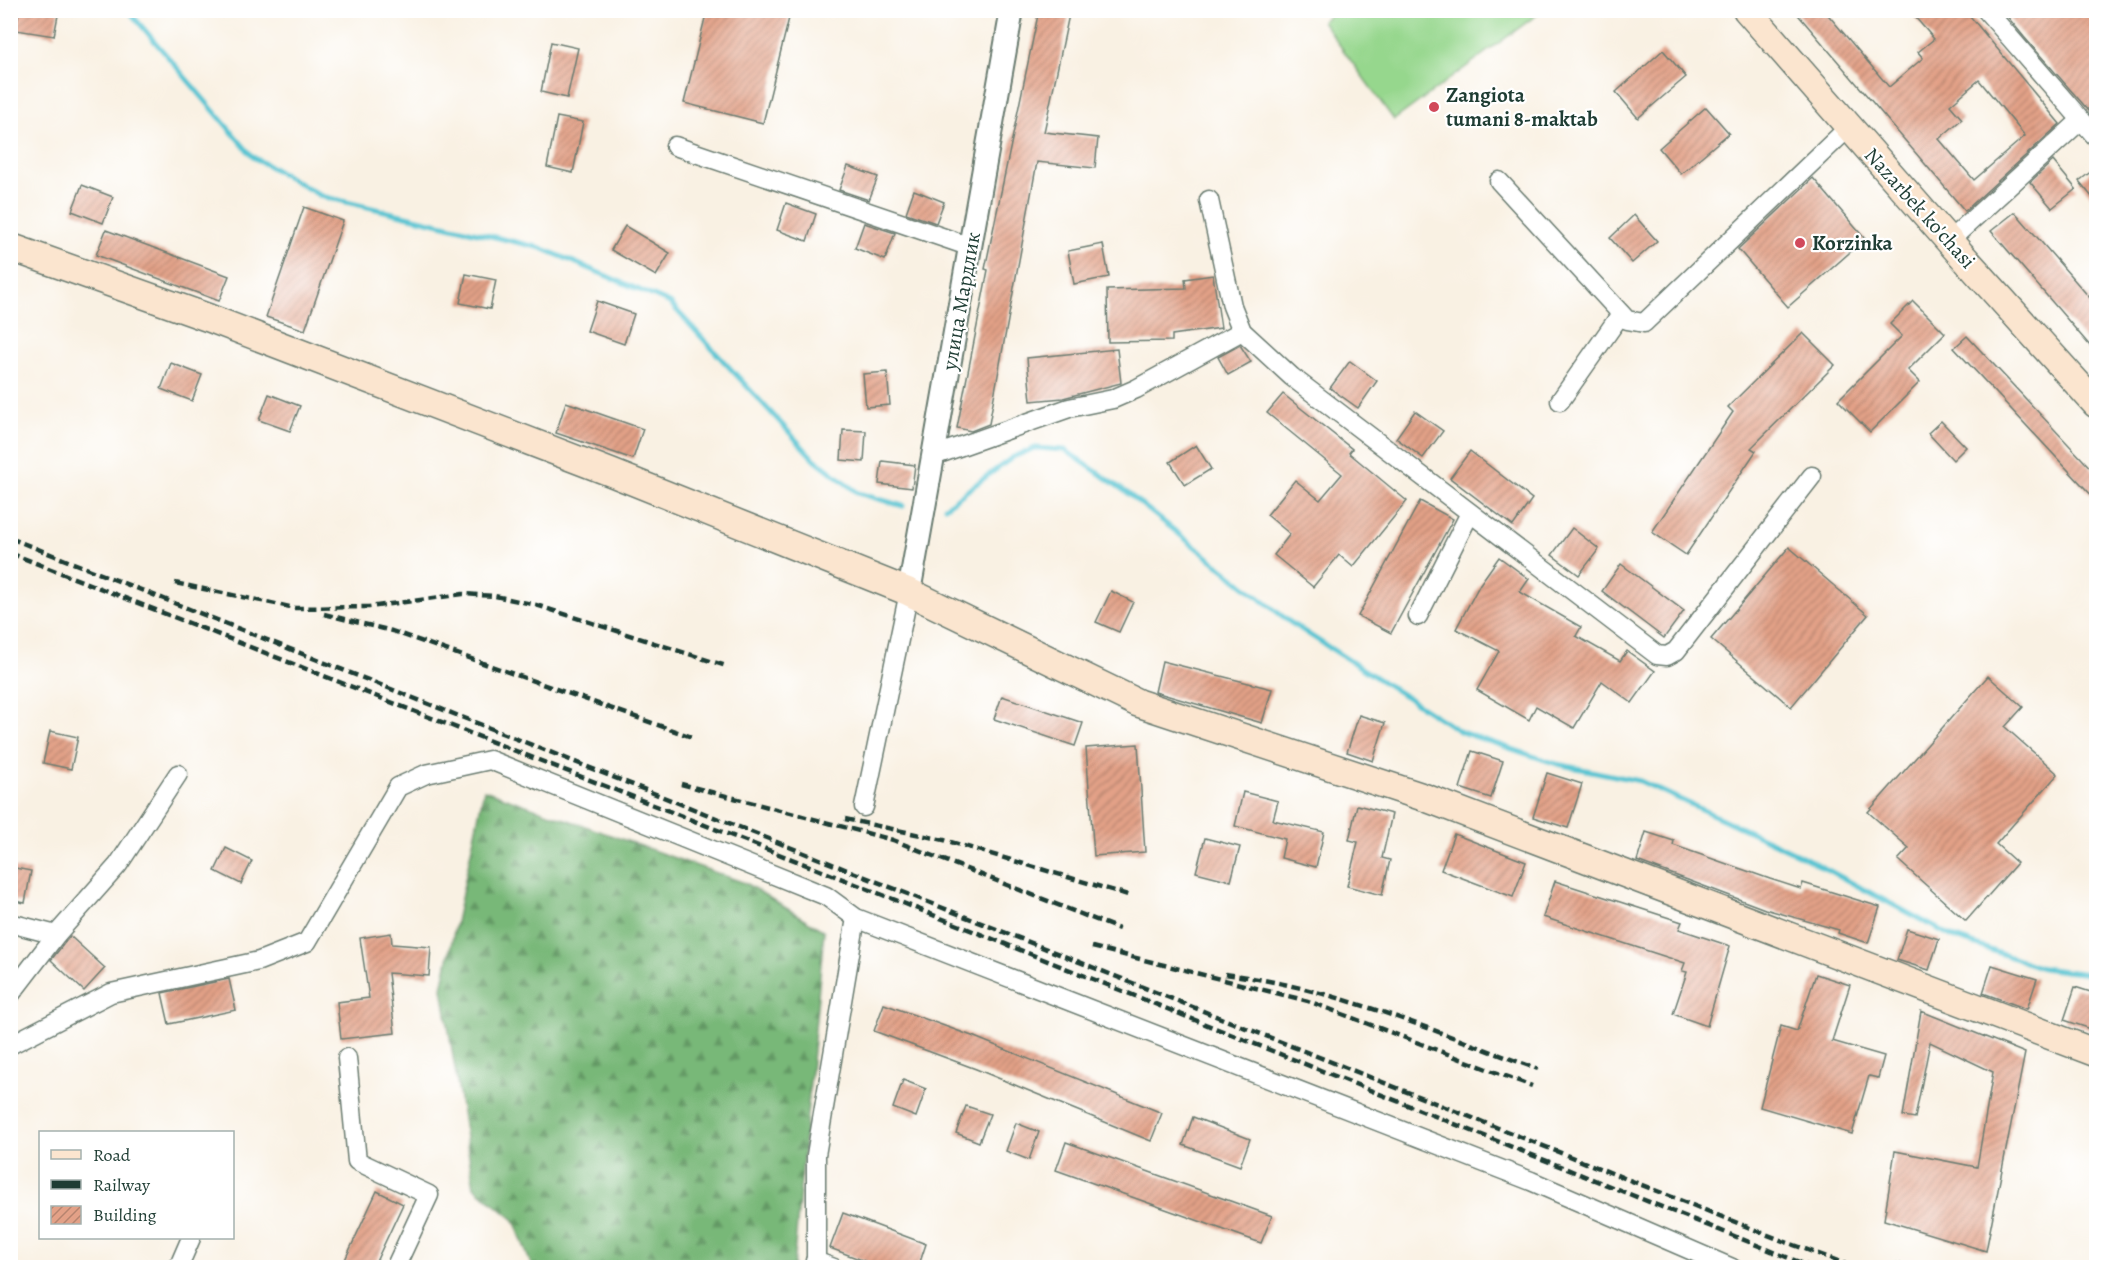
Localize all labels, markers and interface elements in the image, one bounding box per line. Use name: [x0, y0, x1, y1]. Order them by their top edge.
place label: Zangiota tumani 8-maktab: [1446, 81, 1598, 133]
marker: Zangiota tumani 8-maktab: [1427, 100, 1441, 114]
street label: Nazarbek ko'chasi: [1858, 141, 1982, 275]
place label: Korzinka: [1812, 229, 1894, 257]
street label: улица Мардлик: [935, 230, 987, 373]
marker: Korzinka: [1793, 236, 1807, 250]
legend: [39, 1131, 234, 1239]
text: Road: [93, 1143, 131, 1167]
text: Railway: [93, 1173, 151, 1197]
text: Building: [93, 1203, 157, 1227]

